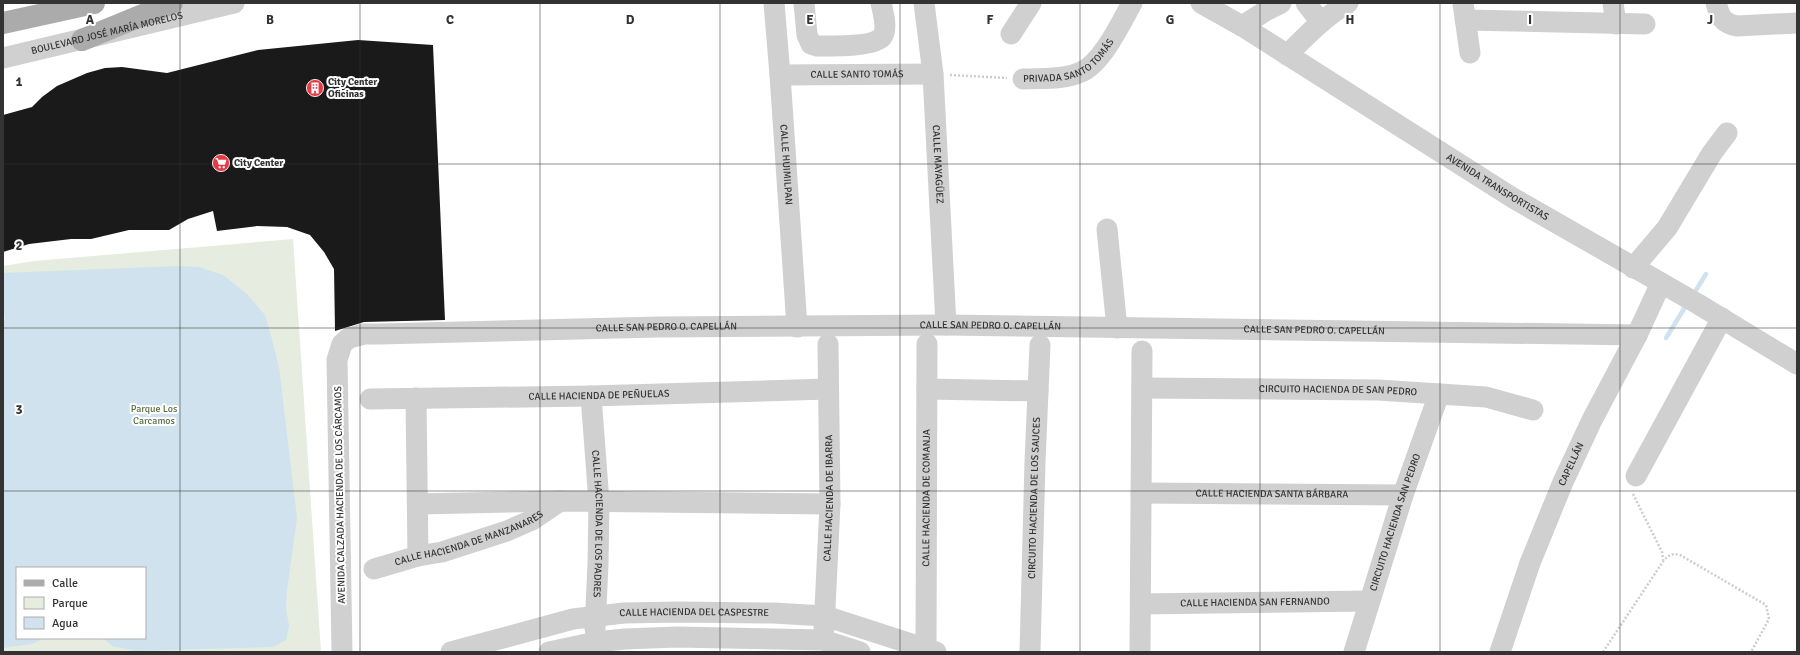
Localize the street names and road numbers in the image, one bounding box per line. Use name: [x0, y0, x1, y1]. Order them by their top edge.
street label: BOULEVARD JOSÉ MARÍA MORELOS: [30, 11, 184, 57]
street label: PRIVADA SANTO TOMÁS: [1023, 36, 1117, 85]
street label: CALLE SANTO TOMÁS: [810, 67, 904, 81]
street label: CALLE HUIMILPAN: [777, 124, 795, 205]
street label: CALLE MAYAGÜEZ: [930, 125, 946, 204]
street label: AVENIDA TRANSPORTISTAS: [1444, 151, 1551, 223]
street label: CALLE SAN PEDRO O. CAPELLÁN: [596, 319, 737, 335]
street label: CALLE SAN PEDRO O. CAPELLÁN: [920, 319, 1061, 333]
street label: CALLE SAN PEDRO O. CAPELLÁN: [1244, 323, 1385, 337]
street label: CIRCUITO HACIENDA DE SAN PEDRO: [1259, 383, 1418, 399]
street label: AVENIDA CALZADA HACIENDA DE LOS CÁRCAMOS: [331, 386, 348, 604]
street label: CALLE HACIENDA DE PEÑUELAS: [528, 388, 670, 403]
street label: CIRCUITO HACIENDA DE LOS SAUCES: [1026, 416, 1043, 579]
street label: CALLE HACIENDA DE COMANJA: [920, 429, 933, 567]
street label: CALLE HACIENDA DE IBARRA: [821, 435, 836, 562]
street label: CAPELLÁN: [1556, 441, 1587, 488]
street label: CALLE HACIENDA DE LOS PADRES: [589, 450, 605, 598]
street label: CIRCUITO HACIENDA SAN PEDRO: [1367, 452, 1423, 593]
street label: CALLE HACIENDA SANTA BÁRBARA: [1196, 487, 1348, 501]
street label: CALLE HACIENDA DE MANZANARES: [393, 508, 546, 569]
street label: CALLE HACIENDA SAN FERNANDO: [1180, 596, 1330, 609]
street label: CALLE HACIENDA DEL CASPESTRE: [619, 606, 769, 619]

